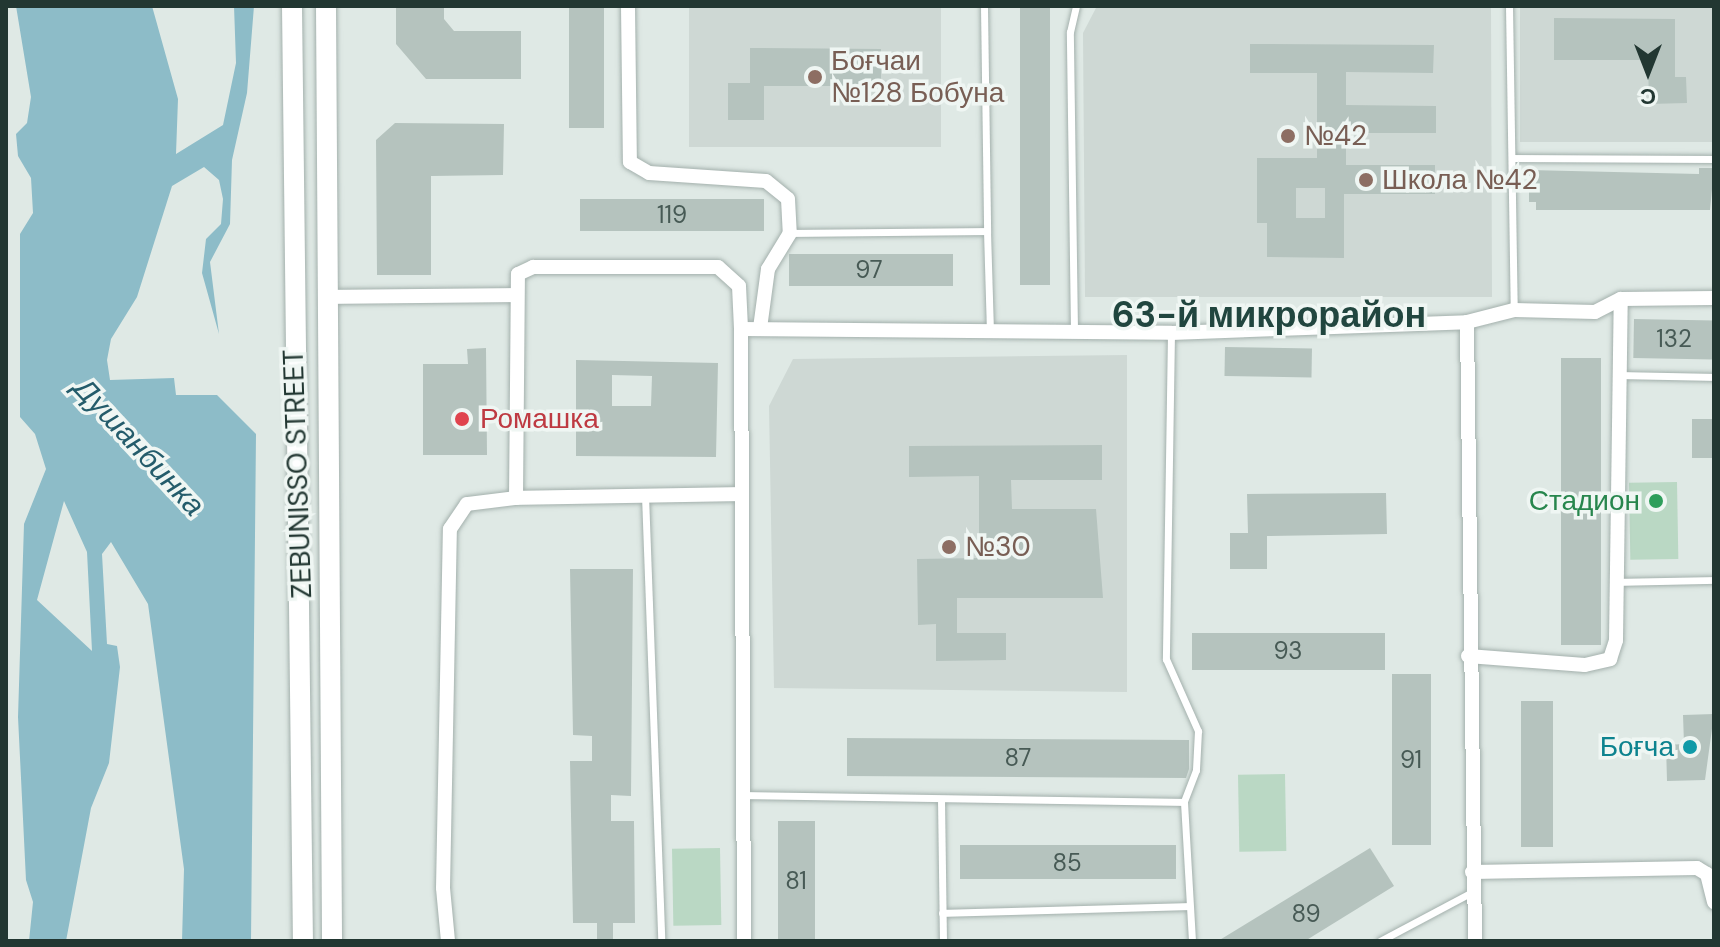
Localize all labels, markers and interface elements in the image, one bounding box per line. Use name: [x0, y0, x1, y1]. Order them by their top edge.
north arrow: [1608, 32, 1688, 112]
place label: Боғчаи №128 Бобуна: [831, 44, 1004, 110]
marker: Боғчаи №128 Бобуна: [806, 68, 824, 86]
text: С: [1640, 82, 1656, 111]
place label: №42: [1304, 119, 1367, 153]
marker: №42: [1279, 127, 1297, 145]
place label: Школа №42: [1382, 163, 1538, 197]
marker: Школа №42: [1357, 171, 1375, 189]
house number: 119: [657, 201, 687, 229]
house number: 97: [855, 256, 883, 284]
district label: 63-й микрорайон: [1112, 293, 1426, 337]
house number: 132: [1656, 325, 1692, 353]
street label: ZEBUNISSO STREET: [277, 349, 319, 599]
water label: Душанбинка: [66, 371, 212, 523]
place label: Ромашка: [480, 402, 599, 436]
marker: Ромашка: [451, 408, 473, 430]
place label: Стадион: [1529, 484, 1640, 518]
marker: Стадион: [1647, 492, 1665, 510]
place label: №30: [965, 530, 1031, 564]
marker: №30: [940, 538, 958, 556]
house number: 93: [1274, 637, 1302, 665]
place label: Боғча: [1600, 730, 1674, 764]
marker: Боғча: [1681, 738, 1699, 756]
house number: 87: [1005, 744, 1031, 772]
house number: 91: [1400, 746, 1422, 774]
house number: 85: [1052, 849, 1082, 877]
house number: 81: [785, 867, 807, 895]
house number: 89: [1292, 900, 1320, 928]

